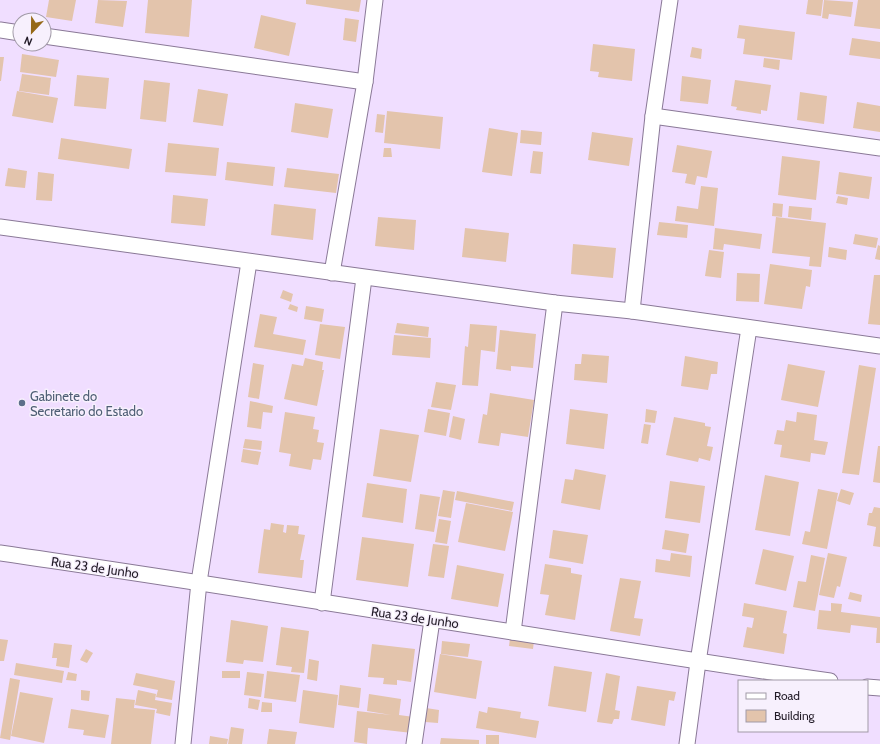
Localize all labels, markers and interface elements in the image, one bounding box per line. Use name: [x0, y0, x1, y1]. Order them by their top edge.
north arrow: [12, 12, 52, 52]
text: N: [22, 33, 34, 49]
place label: Gabinete do Secretario do Estado: [30, 388, 143, 419]
marker: Gabinete do Secretario do Estado: [17, 398, 27, 408]
street label: Rua 23 de Junho: [50, 553, 140, 581]
street label: Rua 23 de Junho: [370, 603, 460, 631]
legend: [738, 680, 868, 732]
text: Road: [774, 688, 800, 703]
text: Building: [774, 708, 816, 723]

